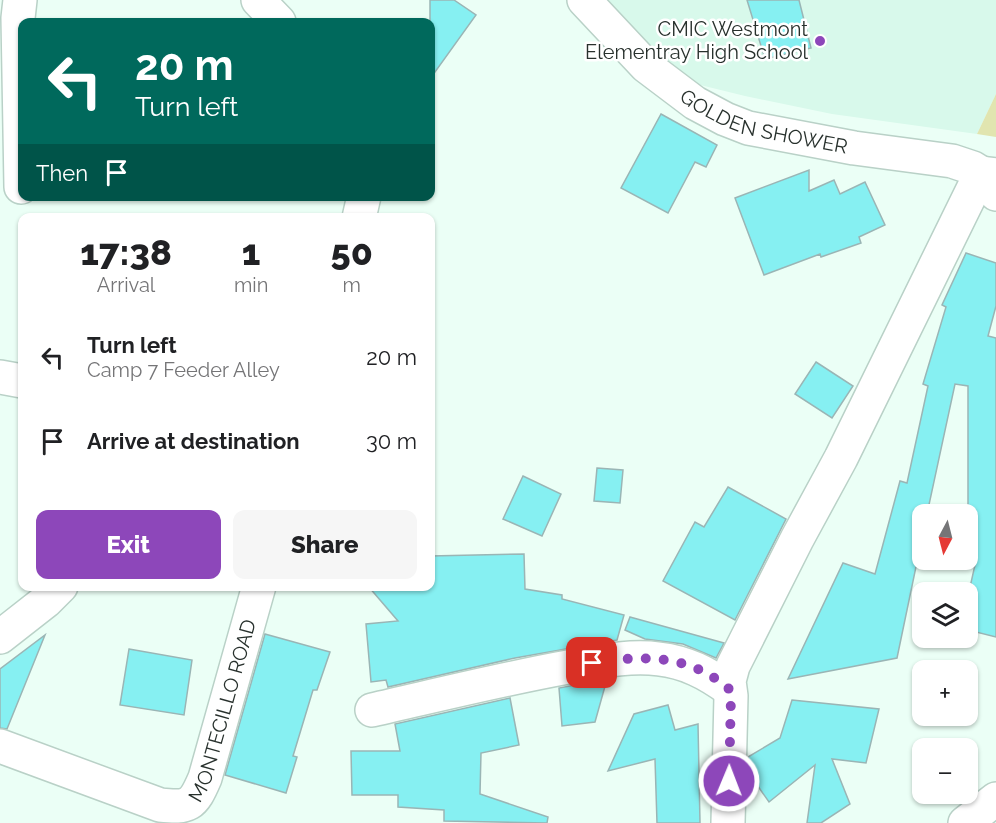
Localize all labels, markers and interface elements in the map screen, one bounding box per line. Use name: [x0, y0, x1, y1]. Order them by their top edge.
place label: CMIC Westmont Elementray High School: [585, 17, 809, 64]
marker: CMIC Westmont Elementray High School: [813, 34, 827, 48]
text: 20 m: [135, 41, 234, 90]
icon: left: [36, 42, 114, 120]
street label: GOLDEN SHOWER: [675, 84, 850, 159]
text: Turn left: [135, 91, 238, 122]
icon: arrive: [100, 156, 133, 189]
text: Then: [36, 160, 88, 186]
text: 17:38: [80, 231, 172, 273]
text: 1: [242, 231, 261, 273]
text: 50: [331, 231, 373, 273]
text: Arrival: [97, 273, 155, 297]
text: min: [234, 273, 268, 297]
text: m: [342, 273, 361, 297]
text: Turn left: [87, 332, 177, 358]
icon: left: [36, 341, 69, 374]
text: 20 m: [366, 344, 417, 370]
text: Camp 7 Feeder Alley: [87, 358, 280, 382]
icon: arrive: [36, 425, 69, 458]
text: Arrive at destination: [87, 428, 300, 454]
text: 30 m: [366, 428, 417, 454]
north arrow: [912, 504, 978, 570]
map controls: [912, 504, 978, 804]
button: Exit: [36, 510, 221, 579]
button: Share: [233, 510, 417, 579]
button: layers: [912, 582, 978, 648]
street label: MONTECILLO ROAD: [183, 616, 261, 806]
pin: [566, 637, 617, 688]
icon: arrive: [575, 646, 608, 679]
button: +: [912, 660, 978, 726]
button: −: [912, 738, 978, 804]
position arrow: [697, 749, 761, 813]

